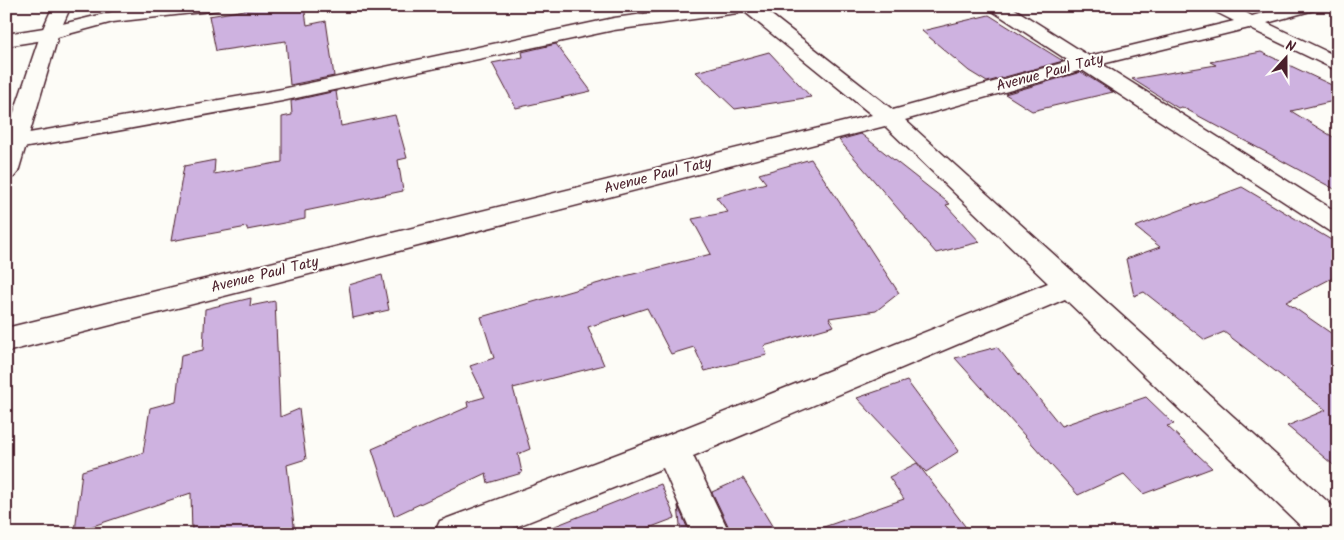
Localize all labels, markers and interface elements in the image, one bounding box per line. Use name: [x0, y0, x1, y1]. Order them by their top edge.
north arrow: [1262, 32, 1312, 82]
text: N: [1282, 35, 1299, 59]
street label: Avenue Paul Taty: [994, 47, 1107, 99]
street label: Avenue Paul Taty: [602, 151, 715, 201]
street label: Avenue Paul Taty: [209, 250, 322, 300]

